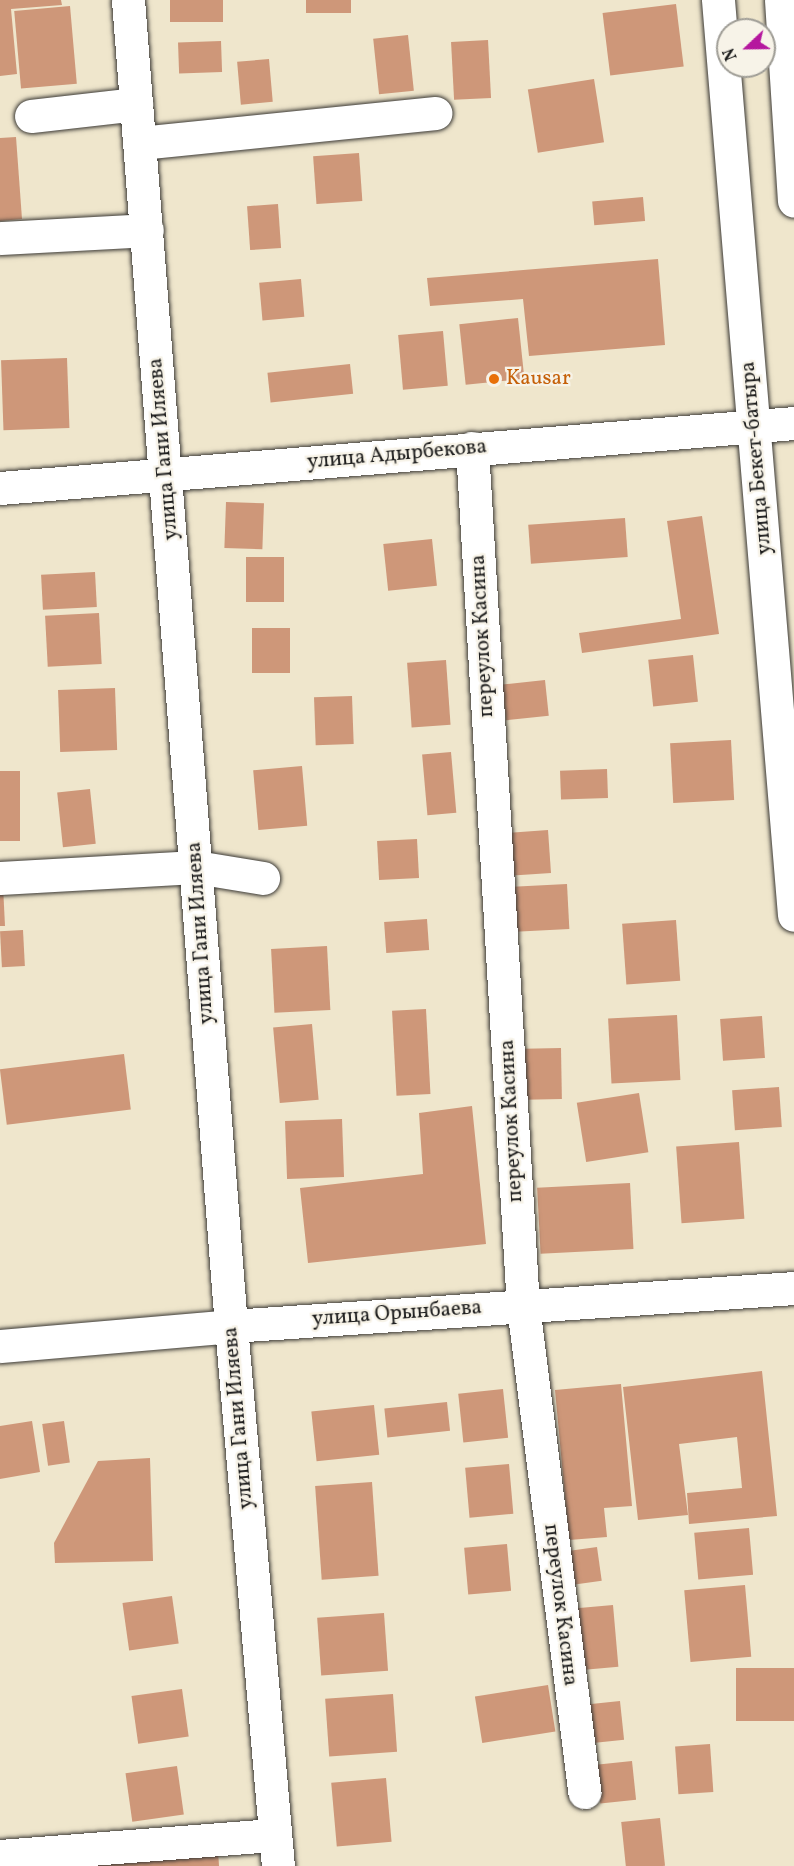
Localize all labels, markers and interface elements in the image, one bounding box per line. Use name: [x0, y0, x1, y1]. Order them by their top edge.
north arrow: [716, 18, 776, 78]
text: N: [719, 44, 744, 64]
street label: улица Гани Иляева: [143, 357, 185, 541]
street label: улица Бекет-батыра: [736, 360, 778, 556]
place label: Kausar: [506, 366, 571, 392]
marker: Kausar: [487, 372, 501, 386]
street label: улица Адырбекова: [306, 435, 488, 475]
street label: переулок Касина: [466, 554, 500, 718]
street label: улица Гани Иляева: [182, 841, 220, 1025]
street label: переулок Касина: [495, 1039, 529, 1203]
street label: улица Орынбаева: [311, 1295, 483, 1333]
street label: улица Гани Иляева: [218, 1326, 260, 1510]
street label: переулок Касина: [538, 1523, 582, 1687]

